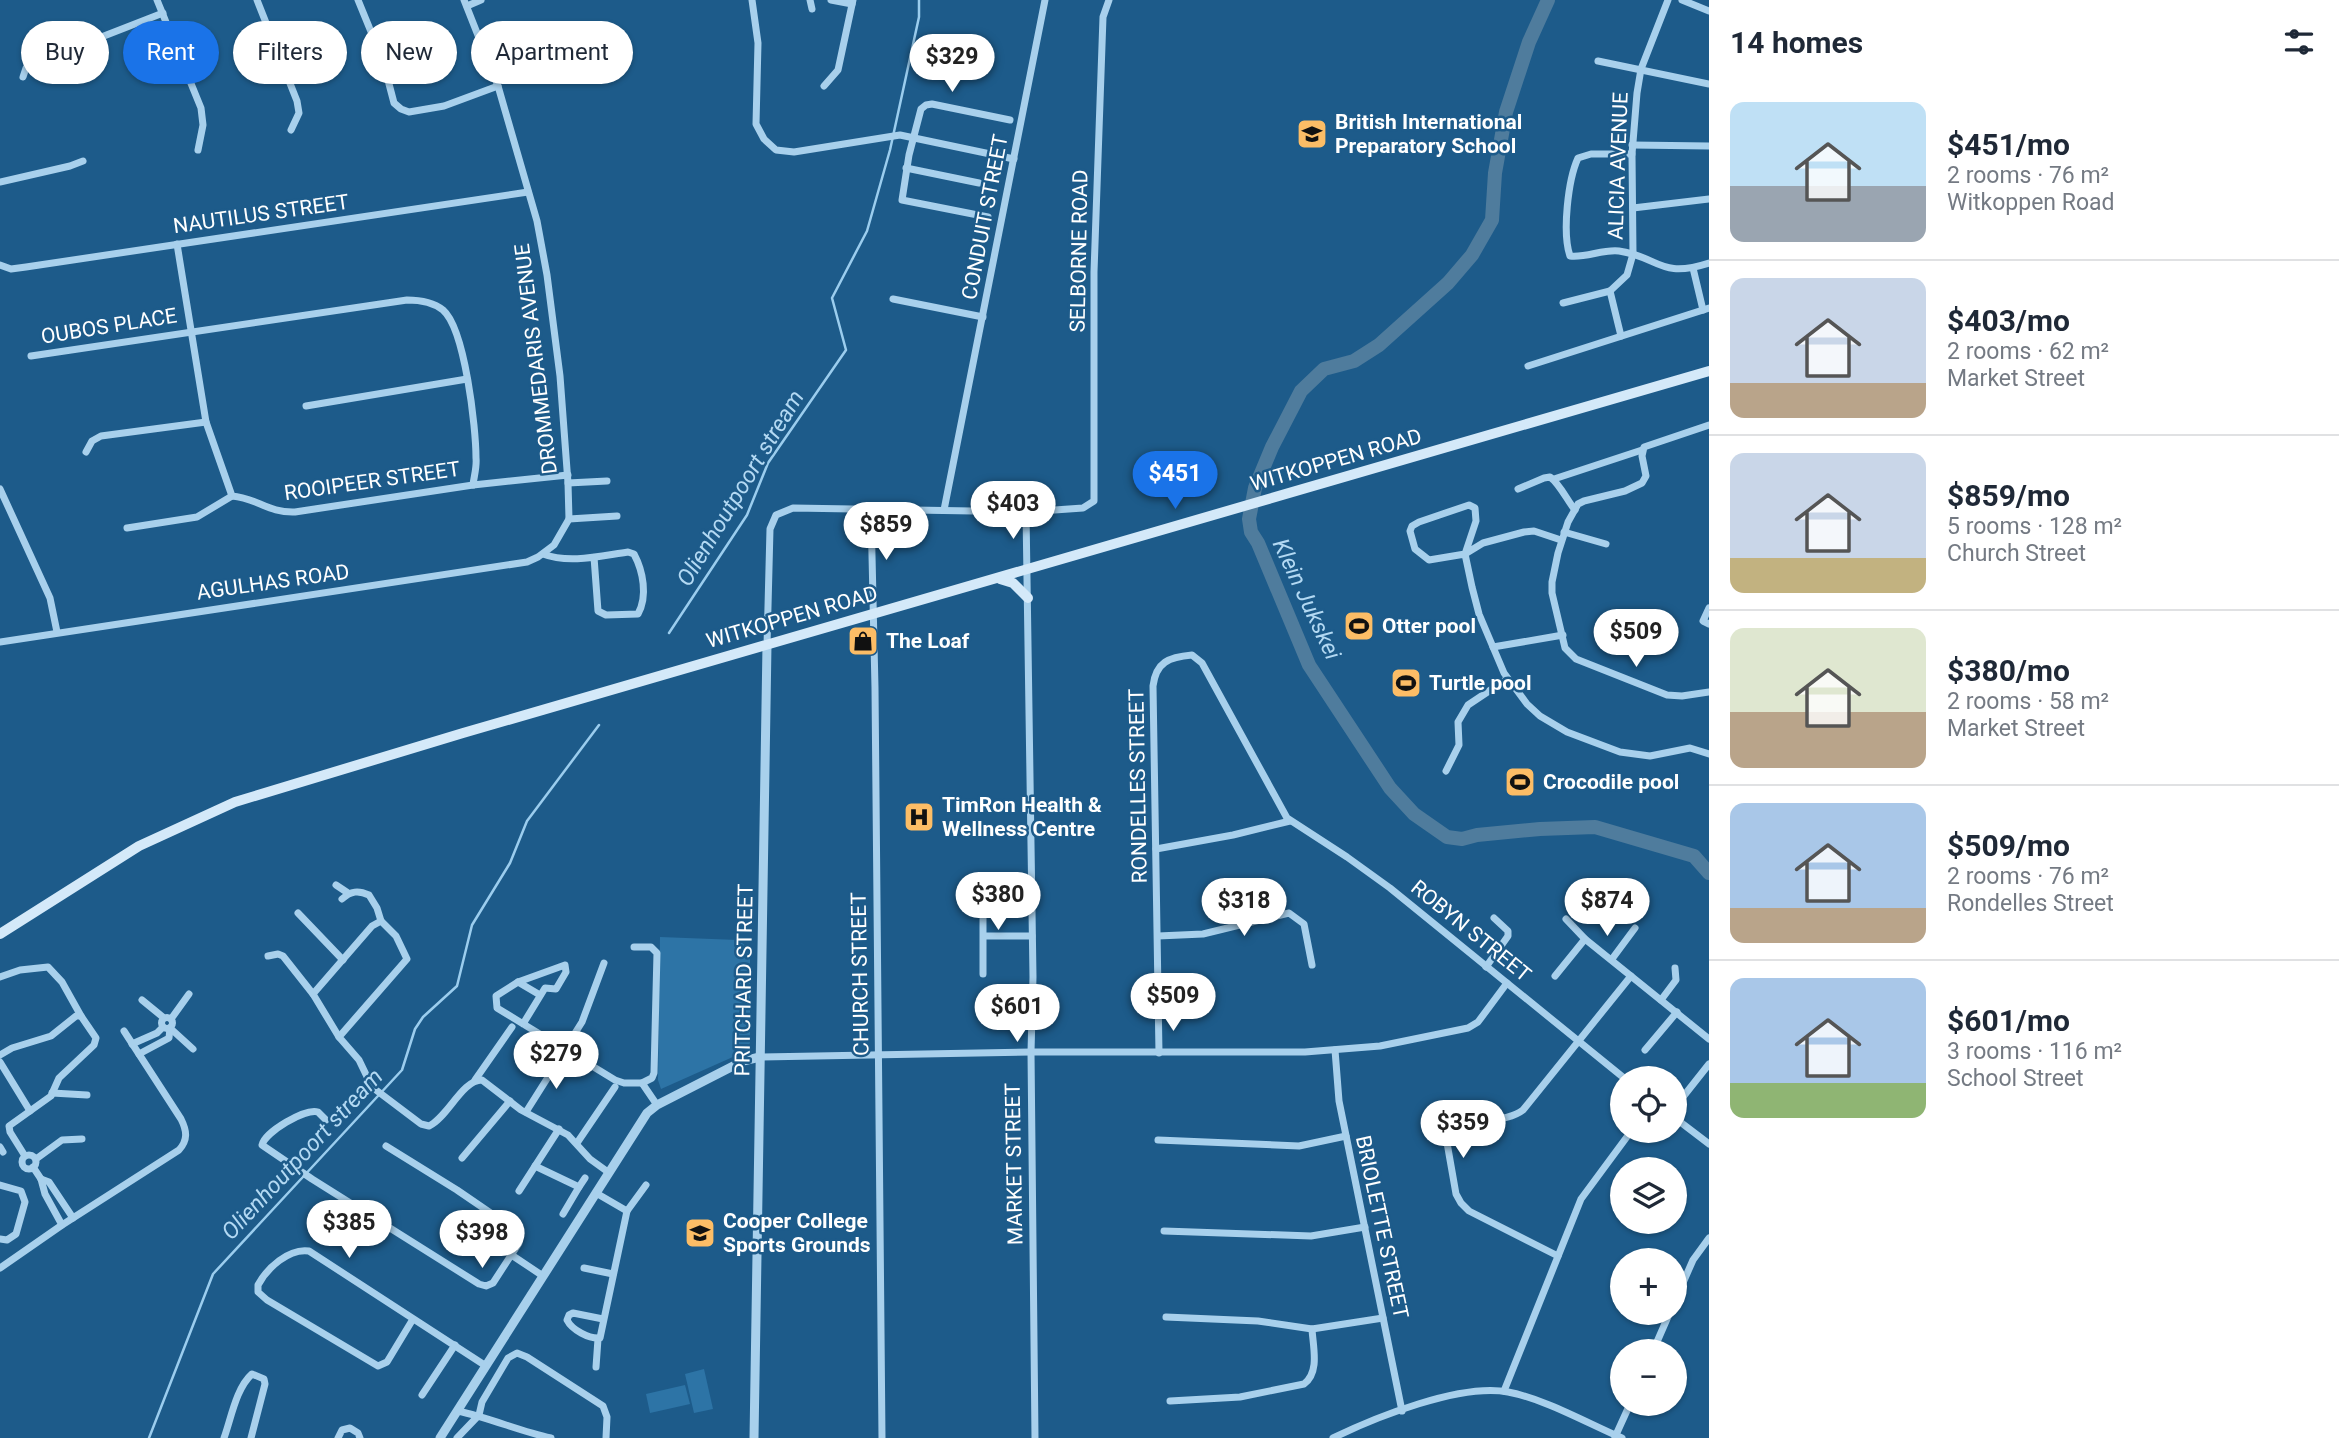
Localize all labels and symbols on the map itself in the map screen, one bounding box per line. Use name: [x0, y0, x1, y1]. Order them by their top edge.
pin: $329: [911, 34, 993, 94]
street label: ALICIA AVENUE: [1603, 92, 1633, 240]
place label: British International Preparatory School: [1335, 110, 1522, 158]
school or university icon: British International Preparatory School: [1295, 117, 1329, 151]
street label: CONDUIT STREET: [957, 132, 1013, 302]
street label: SELBORNE ROAD: [1066, 169, 1092, 333]
street label: NAUTILUS STREET: [172, 190, 351, 238]
street label: DROMMEDARIS AVENUE: [510, 242, 562, 476]
street label: OUBOS PLACE: [39, 303, 179, 349]
water label: Olienhoutpoort stream: [671, 385, 810, 591]
street label: WITKOPPEN ROAD: [1248, 424, 1424, 496]
pin: $451: [1134, 452, 1216, 511]
street label: ROOIPEER STREET: [283, 457, 462, 505]
pin: $403: [972, 482, 1054, 541]
pin: $859: [845, 503, 927, 562]
water label: Klein Jukskei: [1267, 534, 1347, 665]
street label: AGULHAS ROAD: [195, 559, 351, 605]
street label: WITKOPPEN ROAD: [704, 581, 880, 653]
sports icon: Otter pool: [1342, 609, 1376, 643]
pin: $509: [1595, 610, 1677, 669]
place label: Otter pool: [1382, 614, 1476, 638]
shop icon: The Loaf: [846, 624, 880, 658]
place label: The Loaf: [886, 629, 970, 653]
sports icon: Turtle pool: [1389, 666, 1423, 700]
place label: Turtle pool: [1429, 671, 1532, 695]
street label: RONDELLES STREET: [1124, 688, 1152, 884]
sports icon: Crocodile pool: [1503, 765, 1537, 799]
place label: Crocodile pool: [1543, 770, 1679, 794]
place label: TimRon Health & Wellness Centre: [942, 793, 1102, 841]
hospital icon: TimRon Health & Wellness Centre: [902, 800, 936, 834]
pin: $380: [957, 872, 1039, 932]
street label: ROBYN STREET: [1406, 875, 1536, 987]
pin: $318: [1203, 878, 1285, 938]
pin: $874: [1566, 878, 1648, 938]
street label: PRITCHARD STREET: [730, 883, 758, 1077]
street label: CHURCH STREET: [847, 892, 873, 1056]
pin: $509: [1132, 974, 1214, 1033]
pin: $601: [976, 984, 1058, 1044]
pin: $279: [515, 1032, 597, 1091]
water label: Olienhoutpoort stream: [216, 1063, 389, 1245]
street label: MARKET STREET: [1001, 1082, 1027, 1245]
pin: $359: [1422, 1100, 1504, 1160]
street label: BRIOLETTE STREET: [1351, 1133, 1413, 1321]
pin: $385: [308, 1200, 390, 1260]
place label: Cooper College Sports Grounds: [723, 1209, 871, 1257]
pin: $398: [441, 1210, 523, 1270]
school or university icon: Cooper College Sports Grounds: [683, 1216, 717, 1250]

